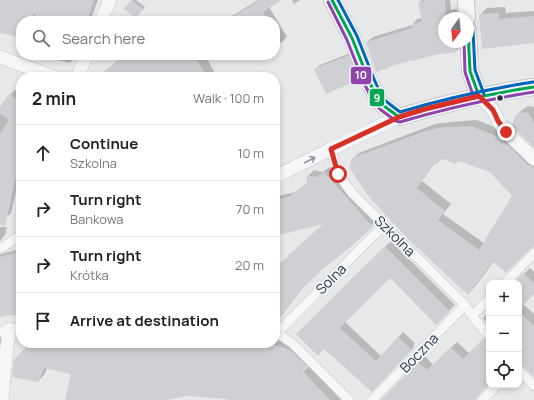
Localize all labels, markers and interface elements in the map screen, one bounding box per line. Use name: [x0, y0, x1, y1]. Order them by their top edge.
north arrow: [438, 12, 474, 48]
search box: [16, 16, 280, 60]
icon: search: [30, 27, 52, 49]
text: Search here: [62, 28, 145, 49]
line badge: 10: [350, 66, 372, 85]
text: 10: [355, 67, 367, 82]
text: 2 min: [32, 87, 76, 110]
line badge: 9: [369, 88, 385, 107]
text: Walk · 100 m: [193, 89, 264, 107]
text: 9: [374, 90, 381, 105]
unlabelled marker: [495, 93, 505, 103]
route end: [497, 123, 515, 141]
text: Continue: [70, 133, 138, 154]
icon: ahead: [32, 142, 54, 164]
text: 10 m: [237, 144, 264, 162]
text: Szkolna: [70, 154, 117, 172]
one-way arrow: [304, 155, 316, 163]
route start: [329, 165, 347, 183]
text: Turn right: [70, 189, 141, 210]
icon: right: [32, 198, 54, 220]
text: 70 m: [236, 200, 264, 218]
text: Bankowa: [70, 210, 123, 228]
street label: Szkolna: [371, 211, 420, 260]
text: Turn right: [70, 245, 141, 266]
icon: right: [32, 254, 54, 276]
text: 20 m: [235, 256, 264, 274]
street label: Solna: [311, 259, 350, 298]
text: Krótka: [70, 266, 109, 284]
map controls: [486, 280, 522, 388]
button: +: [486, 280, 522, 316]
icon: arrive: [32, 310, 54, 332]
text: Arrive at destination: [70, 310, 219, 331]
button: −: [486, 316, 522, 352]
street label: Boczna: [395, 329, 442, 377]
button: locate: [486, 352, 522, 388]

